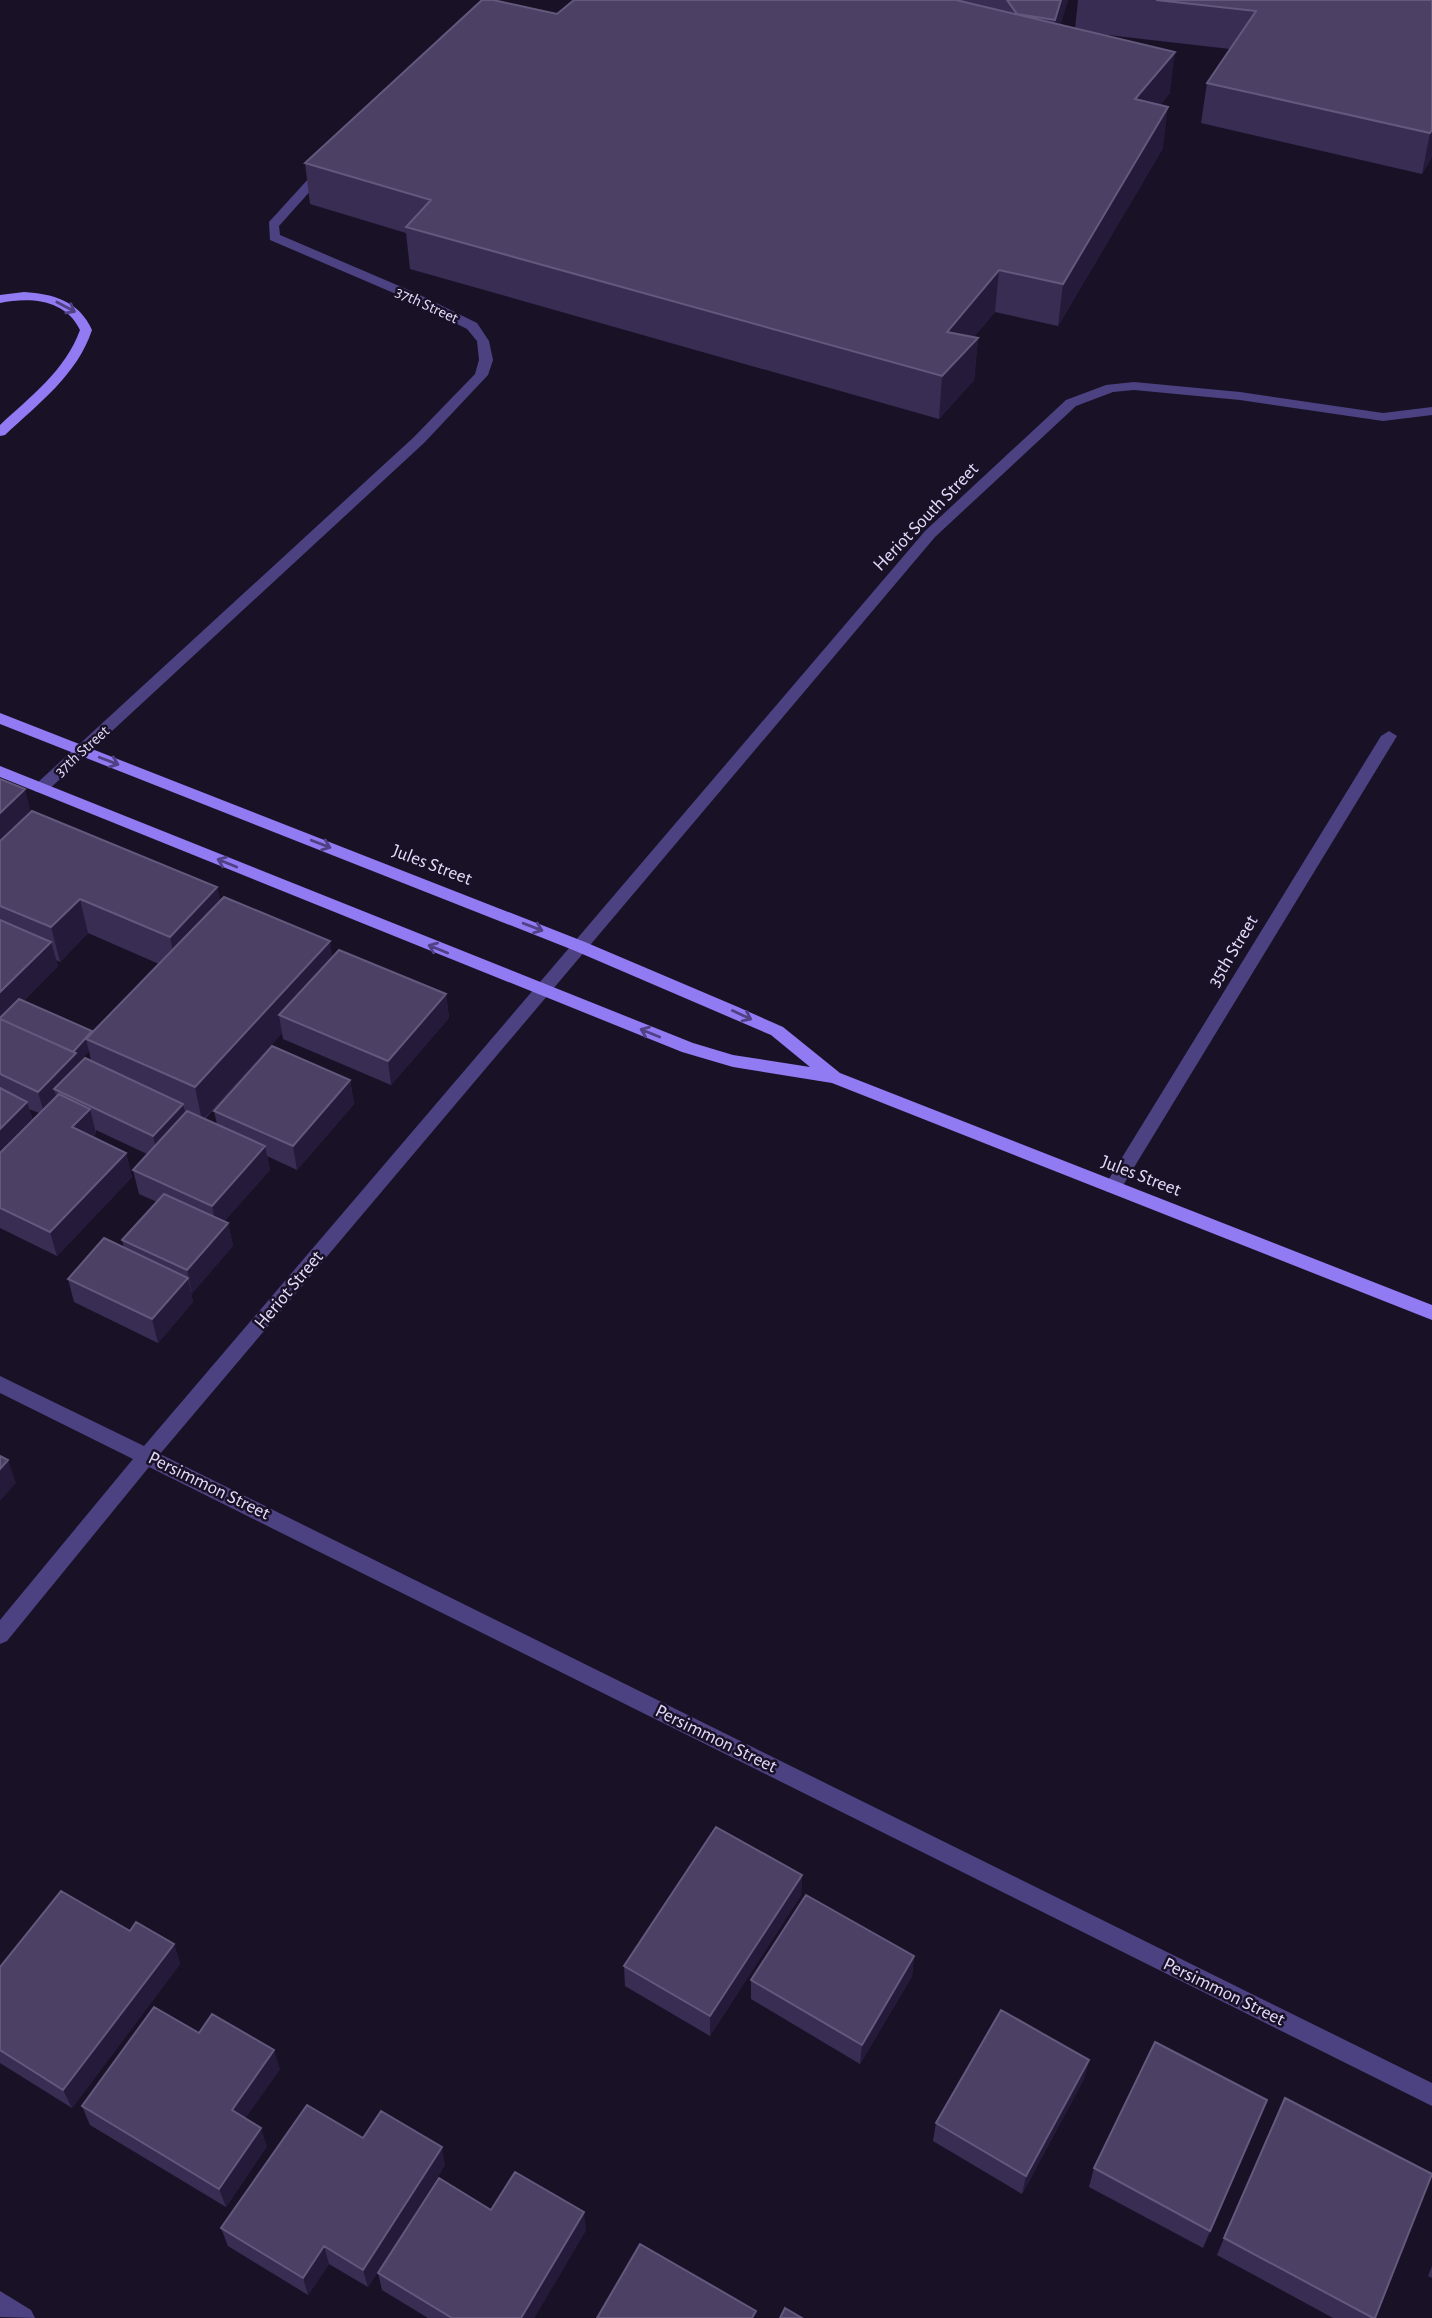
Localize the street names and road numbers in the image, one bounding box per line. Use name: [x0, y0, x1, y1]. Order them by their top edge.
street label: 37th Street: [393, 284, 461, 326]
street label: Heriot South Street: [870, 459, 982, 575]
street label: 37th Street: [52, 723, 112, 779]
street label: Jules Street: [390, 841, 474, 889]
street label: 35th Street: [1204, 912, 1262, 990]
street label: Jules Street: [1099, 1152, 1183, 1200]
street label: Heriot Street: [251, 1247, 327, 1333]
street label: Persimmon Street: [145, 1448, 273, 1524]
street label: Persimmon Street: [652, 1701, 780, 1777]
street label: Persimmon Street: [1160, 1954, 1288, 2030]

